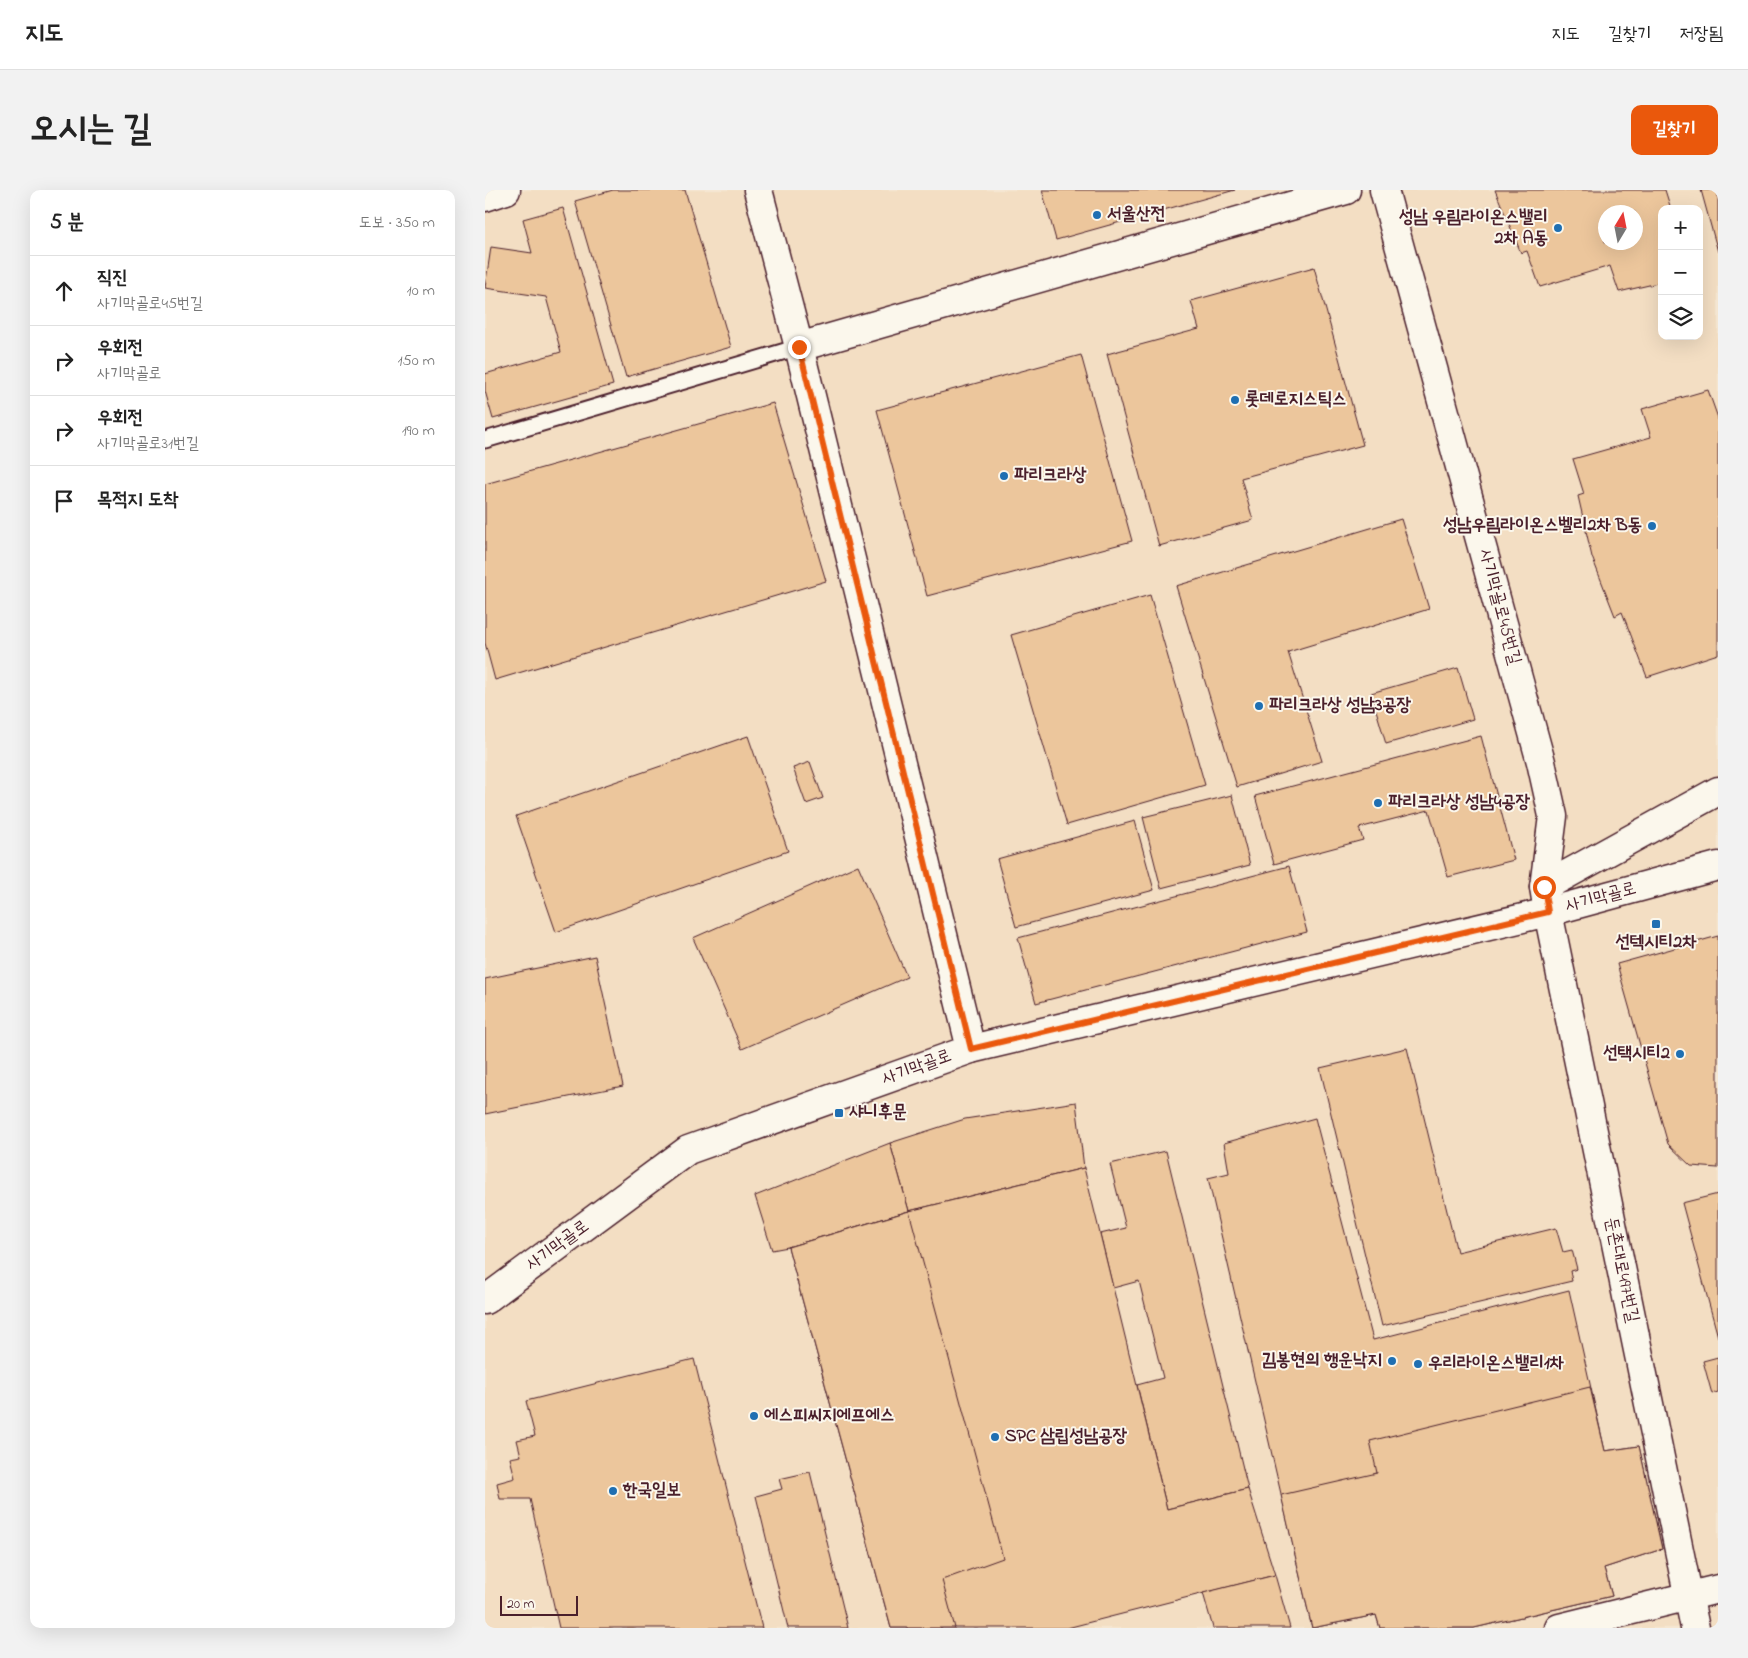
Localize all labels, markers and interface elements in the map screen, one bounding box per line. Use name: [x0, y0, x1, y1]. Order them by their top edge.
text: 지도: [25, 17, 64, 52]
text: 지도: [1551, 22, 1580, 48]
text: 길찾기: [1608, 22, 1652, 48]
text: 저장됨: [1680, 22, 1723, 48]
text: 오시는 길: [30, 105, 151, 156]
button: 길찾기: [1631, 105, 1718, 155]
place label: 서울산전: [1107, 202, 1165, 228]
place label: 성남 우림라이온스밸리 2차 A동: [1399, 205, 1548, 252]
north arrow: [1598, 205, 1643, 250]
map controls: [1658, 205, 1703, 340]
button: +: [1658, 205, 1703, 250]
text: 5 분: [50, 208, 84, 238]
marker: 서울산전: [1091, 209, 1103, 221]
text: 도보 · 350 m: [359, 211, 435, 235]
marker: 성남 우림라이온스밸리 2차 A동: [1552, 222, 1564, 234]
button: −: [1658, 250, 1703, 295]
text: 직진: [97, 265, 128, 292]
icon: ahead: [50, 277, 78, 305]
text: 10 m: [407, 279, 435, 303]
text: 사기막골로45번길: [97, 292, 203, 316]
button: layers: [1658, 295, 1703, 340]
text: 우회전: [97, 335, 143, 362]
route end: [788, 336, 811, 359]
icon: right: [50, 347, 78, 375]
text: 150 m: [397, 349, 435, 373]
text: 사기막골로: [97, 362, 161, 386]
place label: 롯데로지스틱스: [1245, 387, 1346, 413]
marker: 롯데로지스틱스: [1229, 394, 1241, 406]
text: 우회전: [97, 405, 143, 432]
icon: right: [50, 417, 78, 445]
text: 190 m: [402, 419, 435, 443]
text: 사기막골로31번길: [97, 432, 199, 456]
place label: 파리크라상: [1014, 463, 1087, 489]
marker: 파리크라상: [998, 470, 1010, 482]
icon: arrive: [50, 487, 78, 515]
text: 목적지 도착: [97, 487, 178, 514]
place label: 성남우림라이온스벨리2차 B동: [1443, 513, 1642, 539]
marker: 성남우림라이온스벨리2차 B동: [1646, 520, 1658, 532]
street label: 사기막골로45번길: [1471, 546, 1527, 668]
place label: 파리크라상 성남3공장: [1269, 693, 1412, 719]
marker: 파리크라상 성남3공장: [1253, 700, 1265, 712]
place label: 파리크라상 성남4공장: [1388, 790, 1531, 816]
marker: 파리크라상 성남4공장: [1372, 797, 1384, 809]
route start: [1533, 876, 1556, 899]
street label: 사기막골로: [1563, 876, 1639, 920]
marker: 선텍시티2차: [1650, 918, 1662, 930]
place label: 선텍시티2차: [1615, 930, 1697, 956]
place label: 선택시티2: [1603, 1041, 1670, 1067]
street label: 사기막골로: [879, 1043, 955, 1093]
marker: 선택시티2: [1674, 1048, 1686, 1060]
place label: 샤니후문: [849, 1100, 907, 1126]
marker: 샤니후문: [833, 1107, 845, 1119]
street label: 사기막골로: [521, 1214, 595, 1278]
street label: 둔촌대로497번길: [1597, 1215, 1645, 1326]
place label: 김봉현의 행운낙지: [1262, 1348, 1382, 1374]
place label: 우리라이온스밸리1차: [1428, 1351, 1565, 1377]
marker: 김봉현의 행운낙지: [1386, 1355, 1398, 1367]
marker: 우리라이온스밸리1차: [1412, 1358, 1424, 1370]
place label: 에스피씨지에프에스: [764, 1403, 894, 1429]
marker: 에스피씨지에프에스: [748, 1410, 760, 1422]
place label: SPC 삼립성남공장: [1005, 1424, 1128, 1450]
marker: SPC 삼립성남공장: [989, 1431, 1001, 1443]
place label: 한국일보: [622, 1478, 681, 1504]
marker: 한국일보: [607, 1485, 619, 1497]
scale bar: [500, 1593, 577, 1616]
text: 20 m: [507, 1594, 534, 1615]

